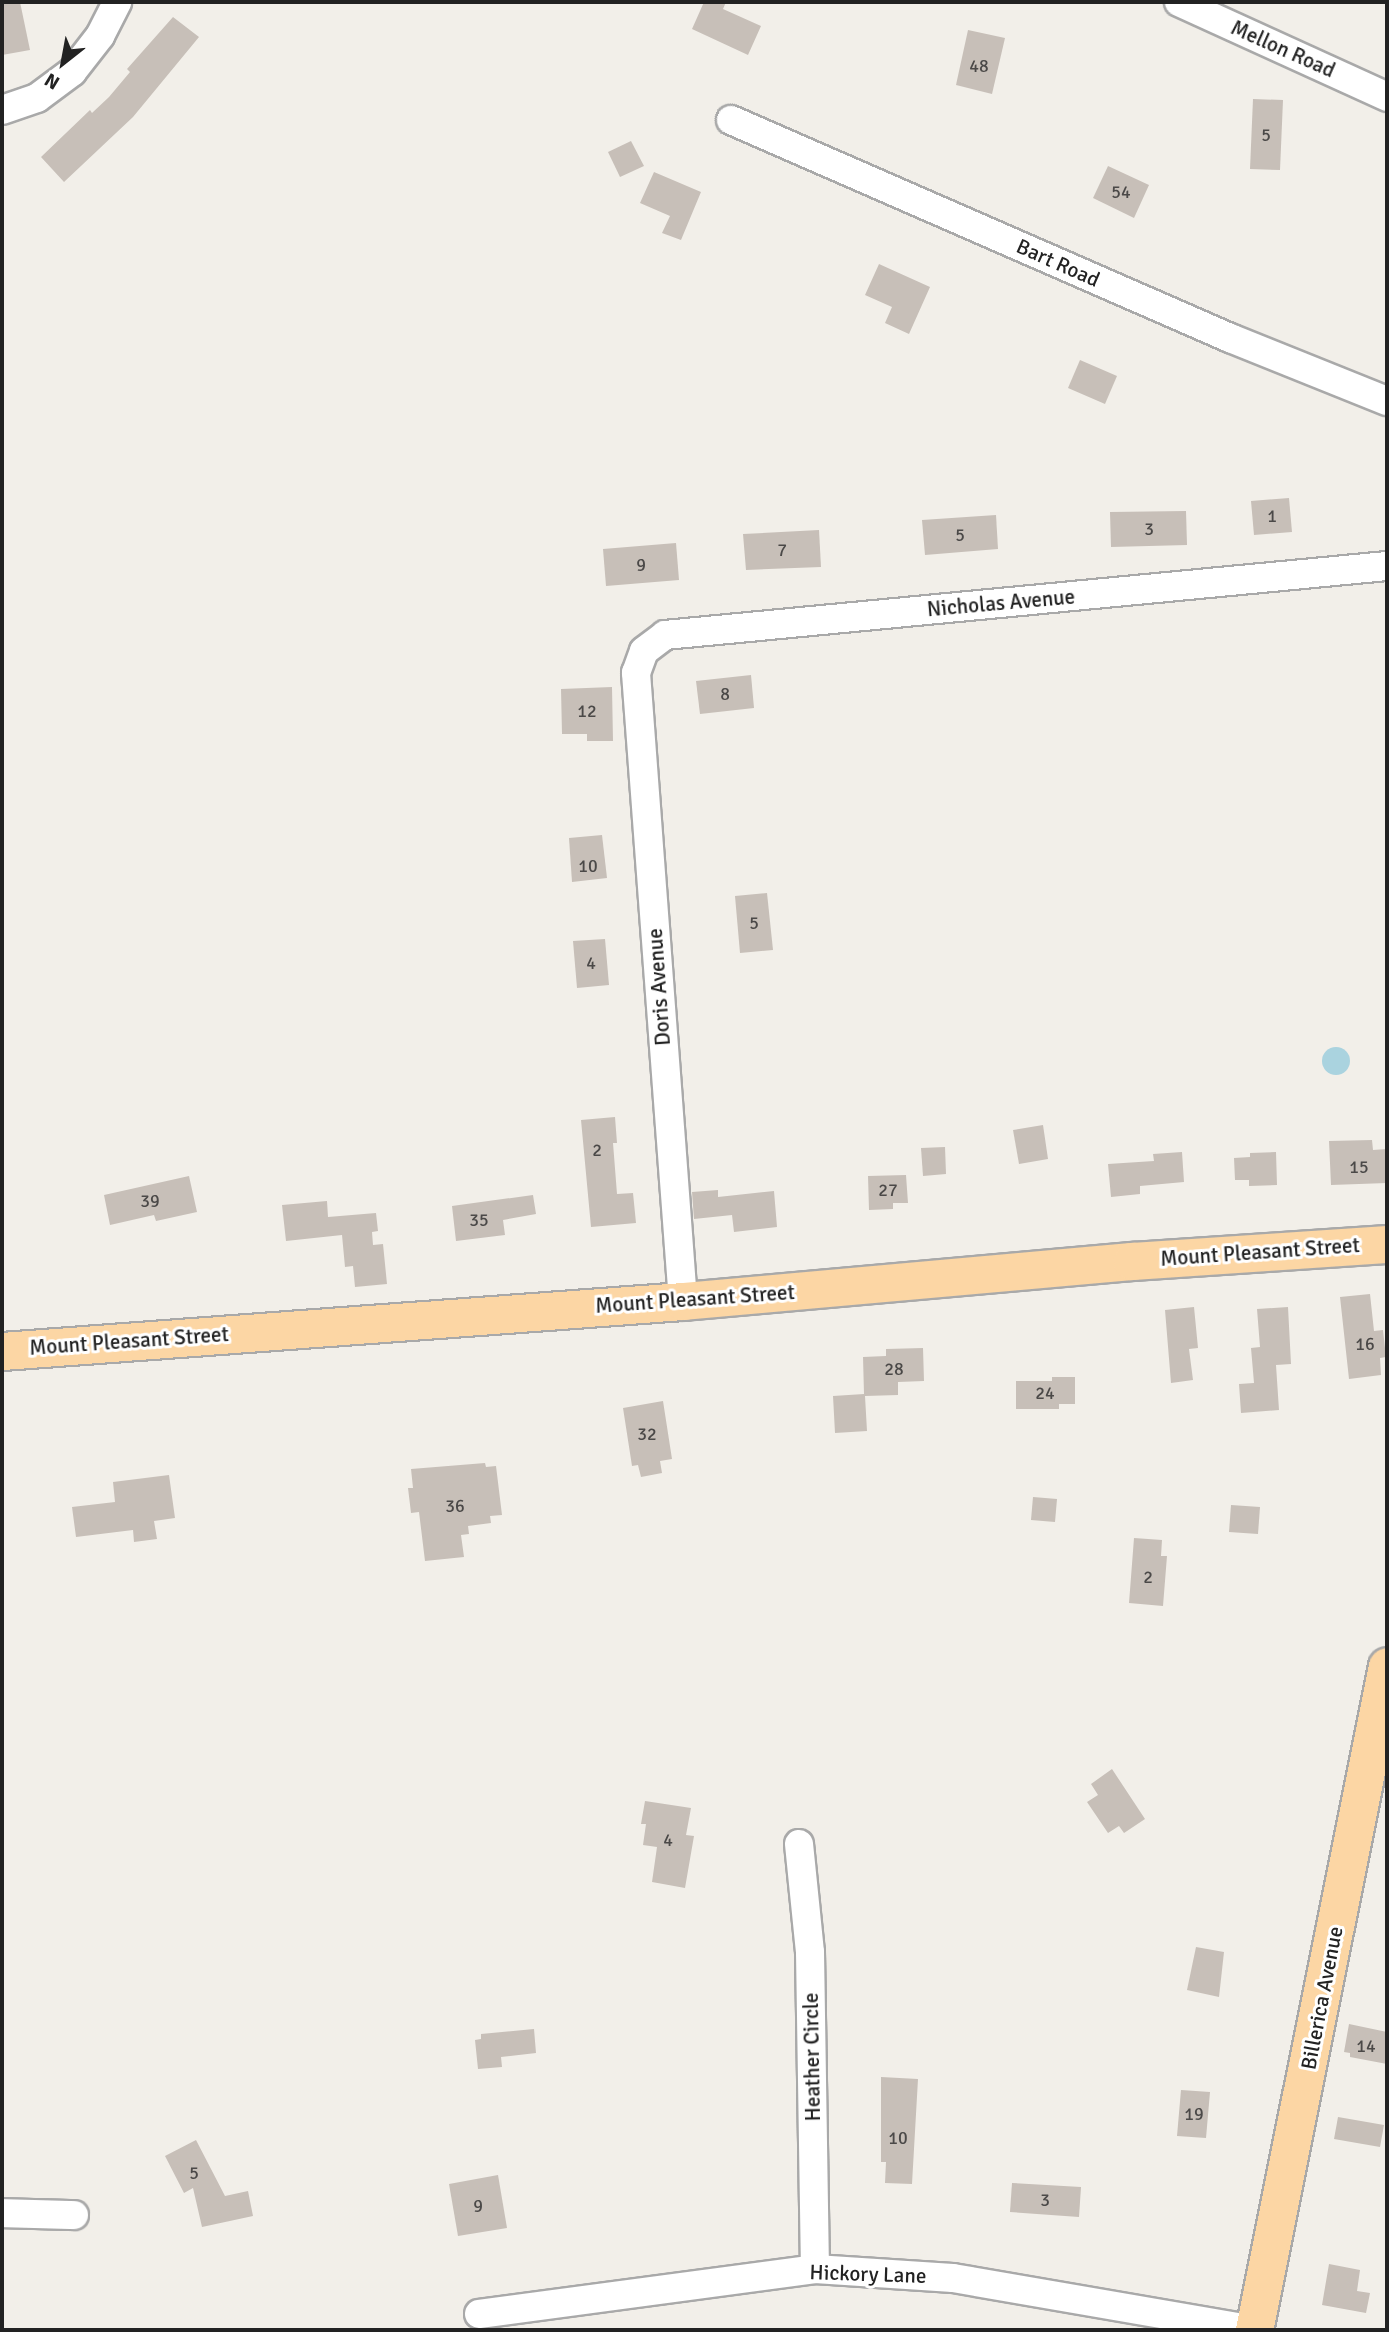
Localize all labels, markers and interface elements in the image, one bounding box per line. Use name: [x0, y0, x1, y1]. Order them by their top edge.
street label: Mellon Road: [1227, 15, 1339, 83]
north arrow: [28, 28, 98, 98]
house number: 48: [969, 55, 989, 77]
text: N: [40, 67, 64, 95]
house number: 5: [1261, 124, 1271, 146]
house number: 54: [1111, 181, 1131, 203]
street label: Bart Road: [1012, 234, 1104, 292]
house number: 1: [1267, 505, 1277, 527]
house number: 3: [1144, 518, 1154, 540]
house number: 5: [955, 524, 965, 546]
house number: 7: [777, 539, 787, 561]
house number: 9: [636, 554, 646, 576]
street label: Nicholas Avenue: [926, 584, 1076, 622]
house number: 8: [720, 683, 730, 705]
house number: 12: [577, 700, 597, 722]
house number: 10: [578, 855, 598, 877]
house number: 5: [749, 912, 759, 934]
street label: Doris Avenue: [642, 927, 676, 1047]
house number: 4: [586, 952, 596, 974]
house number: 2: [592, 1139, 602, 1161]
house number: 15: [1349, 1156, 1369, 1178]
house number: 27: [878, 1179, 898, 1201]
house number: 39: [140, 1190, 160, 1212]
house number: 35: [469, 1209, 489, 1231]
street label: Mount Pleasant Street: [1159, 1232, 1361, 1272]
street label: Mount Pleasant Street: [594, 1279, 796, 1319]
street label: Mount Pleasant Street: [28, 1321, 230, 1361]
house number: 16: [1355, 1333, 1375, 1355]
house number: 28: [884, 1358, 904, 1380]
house number: 24: [1035, 1382, 1055, 1404]
house number: 32: [637, 1423, 657, 1445]
house number: 36: [445, 1495, 465, 1517]
house number: 2: [1143, 1566, 1153, 1588]
house number: 4: [663, 1829, 673, 1851]
street label: Billerica Avenue: [1296, 1924, 1348, 2072]
street label: Heather Circle: [798, 1992, 826, 2122]
house number: 14: [1356, 2035, 1376, 2057]
house number: 19: [1184, 2103, 1204, 2125]
house number: 10: [888, 2127, 908, 2149]
house number: 5: [189, 2162, 199, 2184]
house number: 3: [1040, 2189, 1050, 2211]
house number: 9: [473, 2195, 483, 2217]
street label: Hickory Lane: [809, 2259, 927, 2289]

